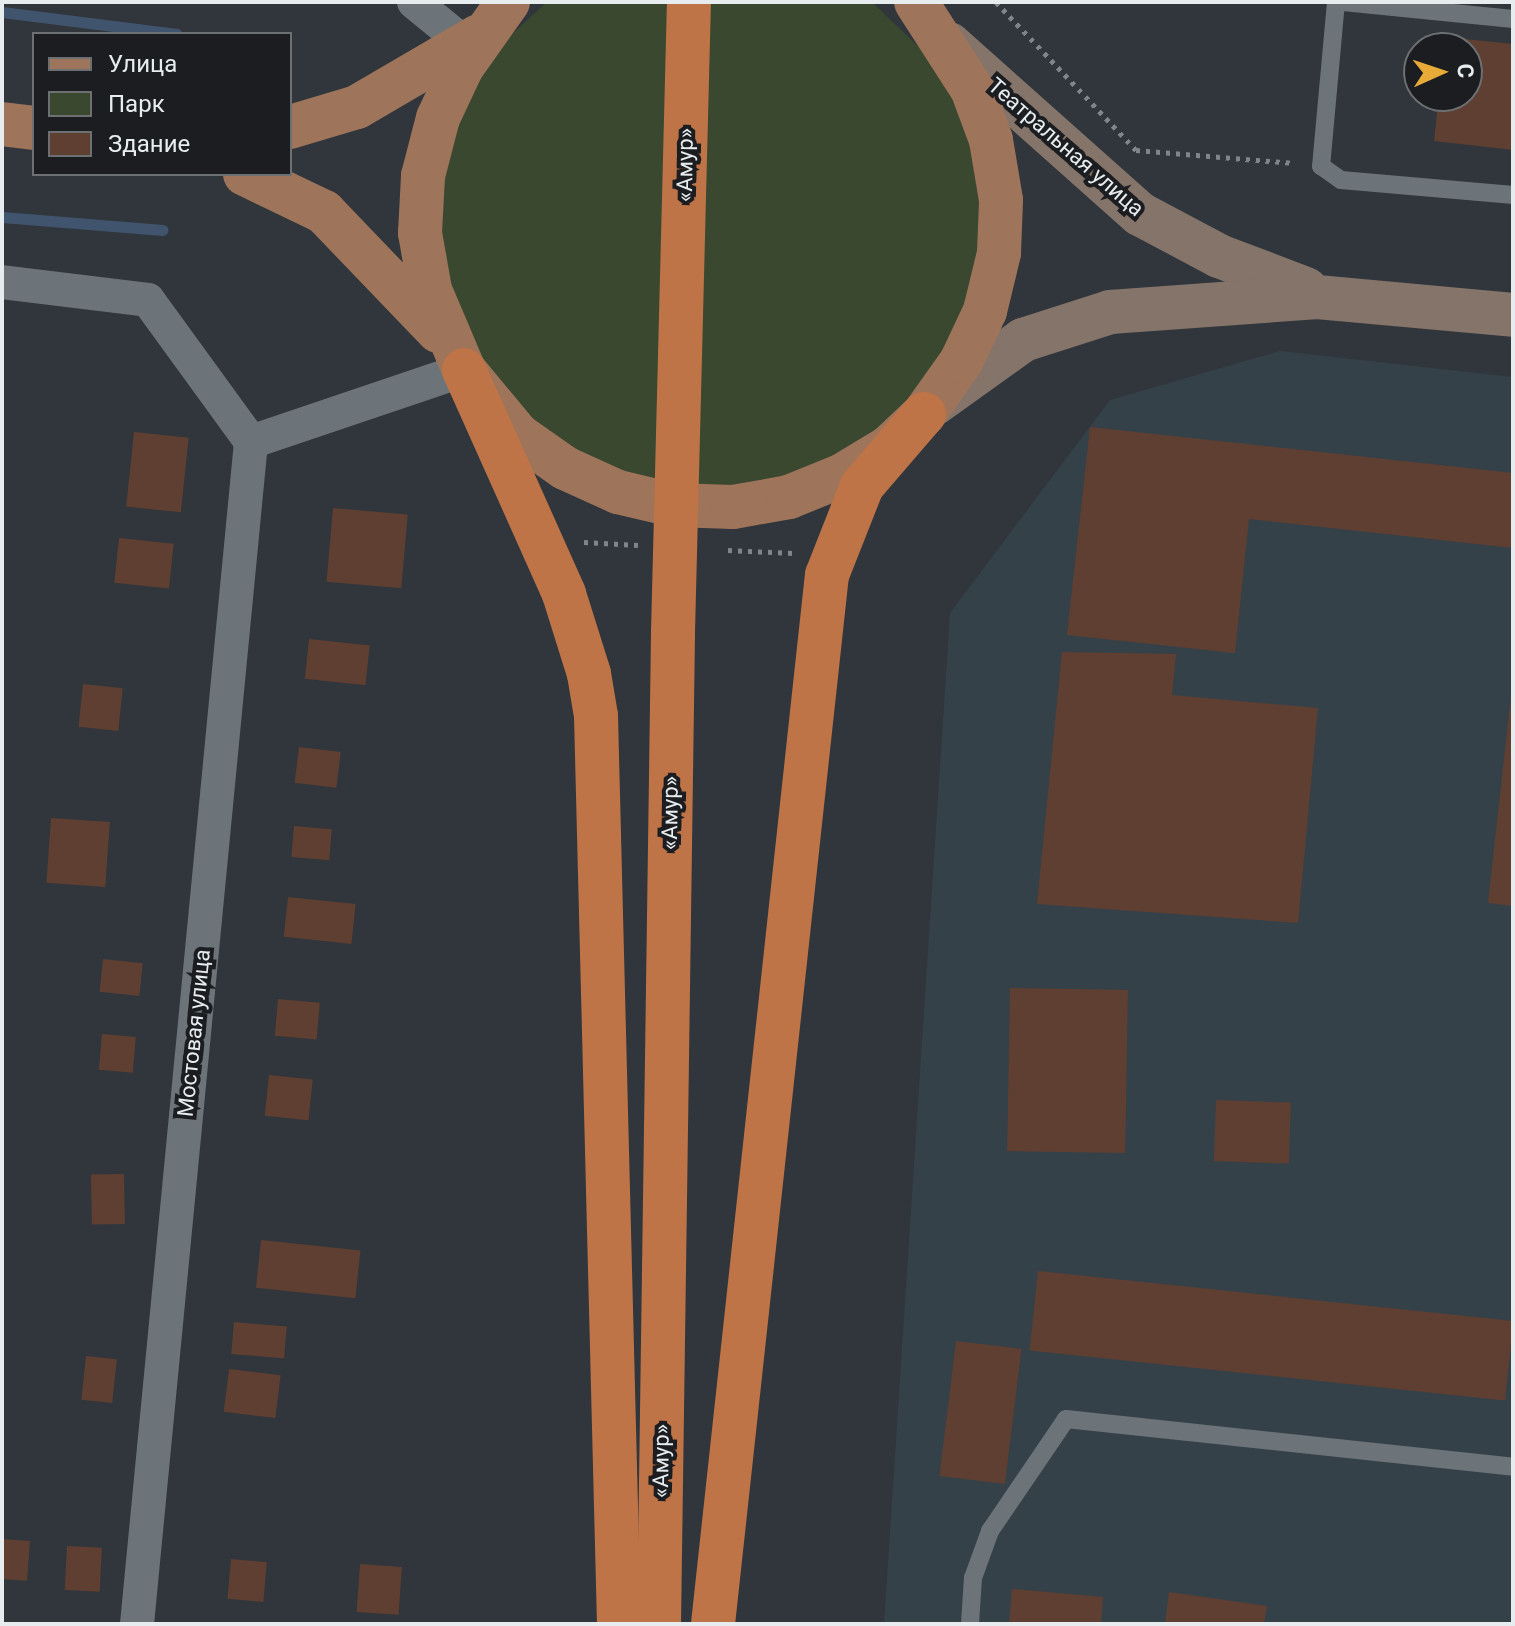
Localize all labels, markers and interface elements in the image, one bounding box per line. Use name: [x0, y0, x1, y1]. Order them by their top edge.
legend: [32, 32, 292, 176]
north arrow: [1403, 32, 1483, 112]
text: Улица: [108, 50, 177, 78]
text: С: [1453, 63, 1478, 79]
street label: Театральная улица: [983, 72, 1149, 222]
text: Парк: [108, 90, 165, 118]
street label: «Амур»: [671, 128, 699, 202]
text: Здание: [108, 130, 190, 158]
street label: «Амур»: [656, 776, 684, 850]
street label: Мостовая улица: [172, 948, 216, 1118]
street label: «Амур»: [647, 1424, 675, 1498]

